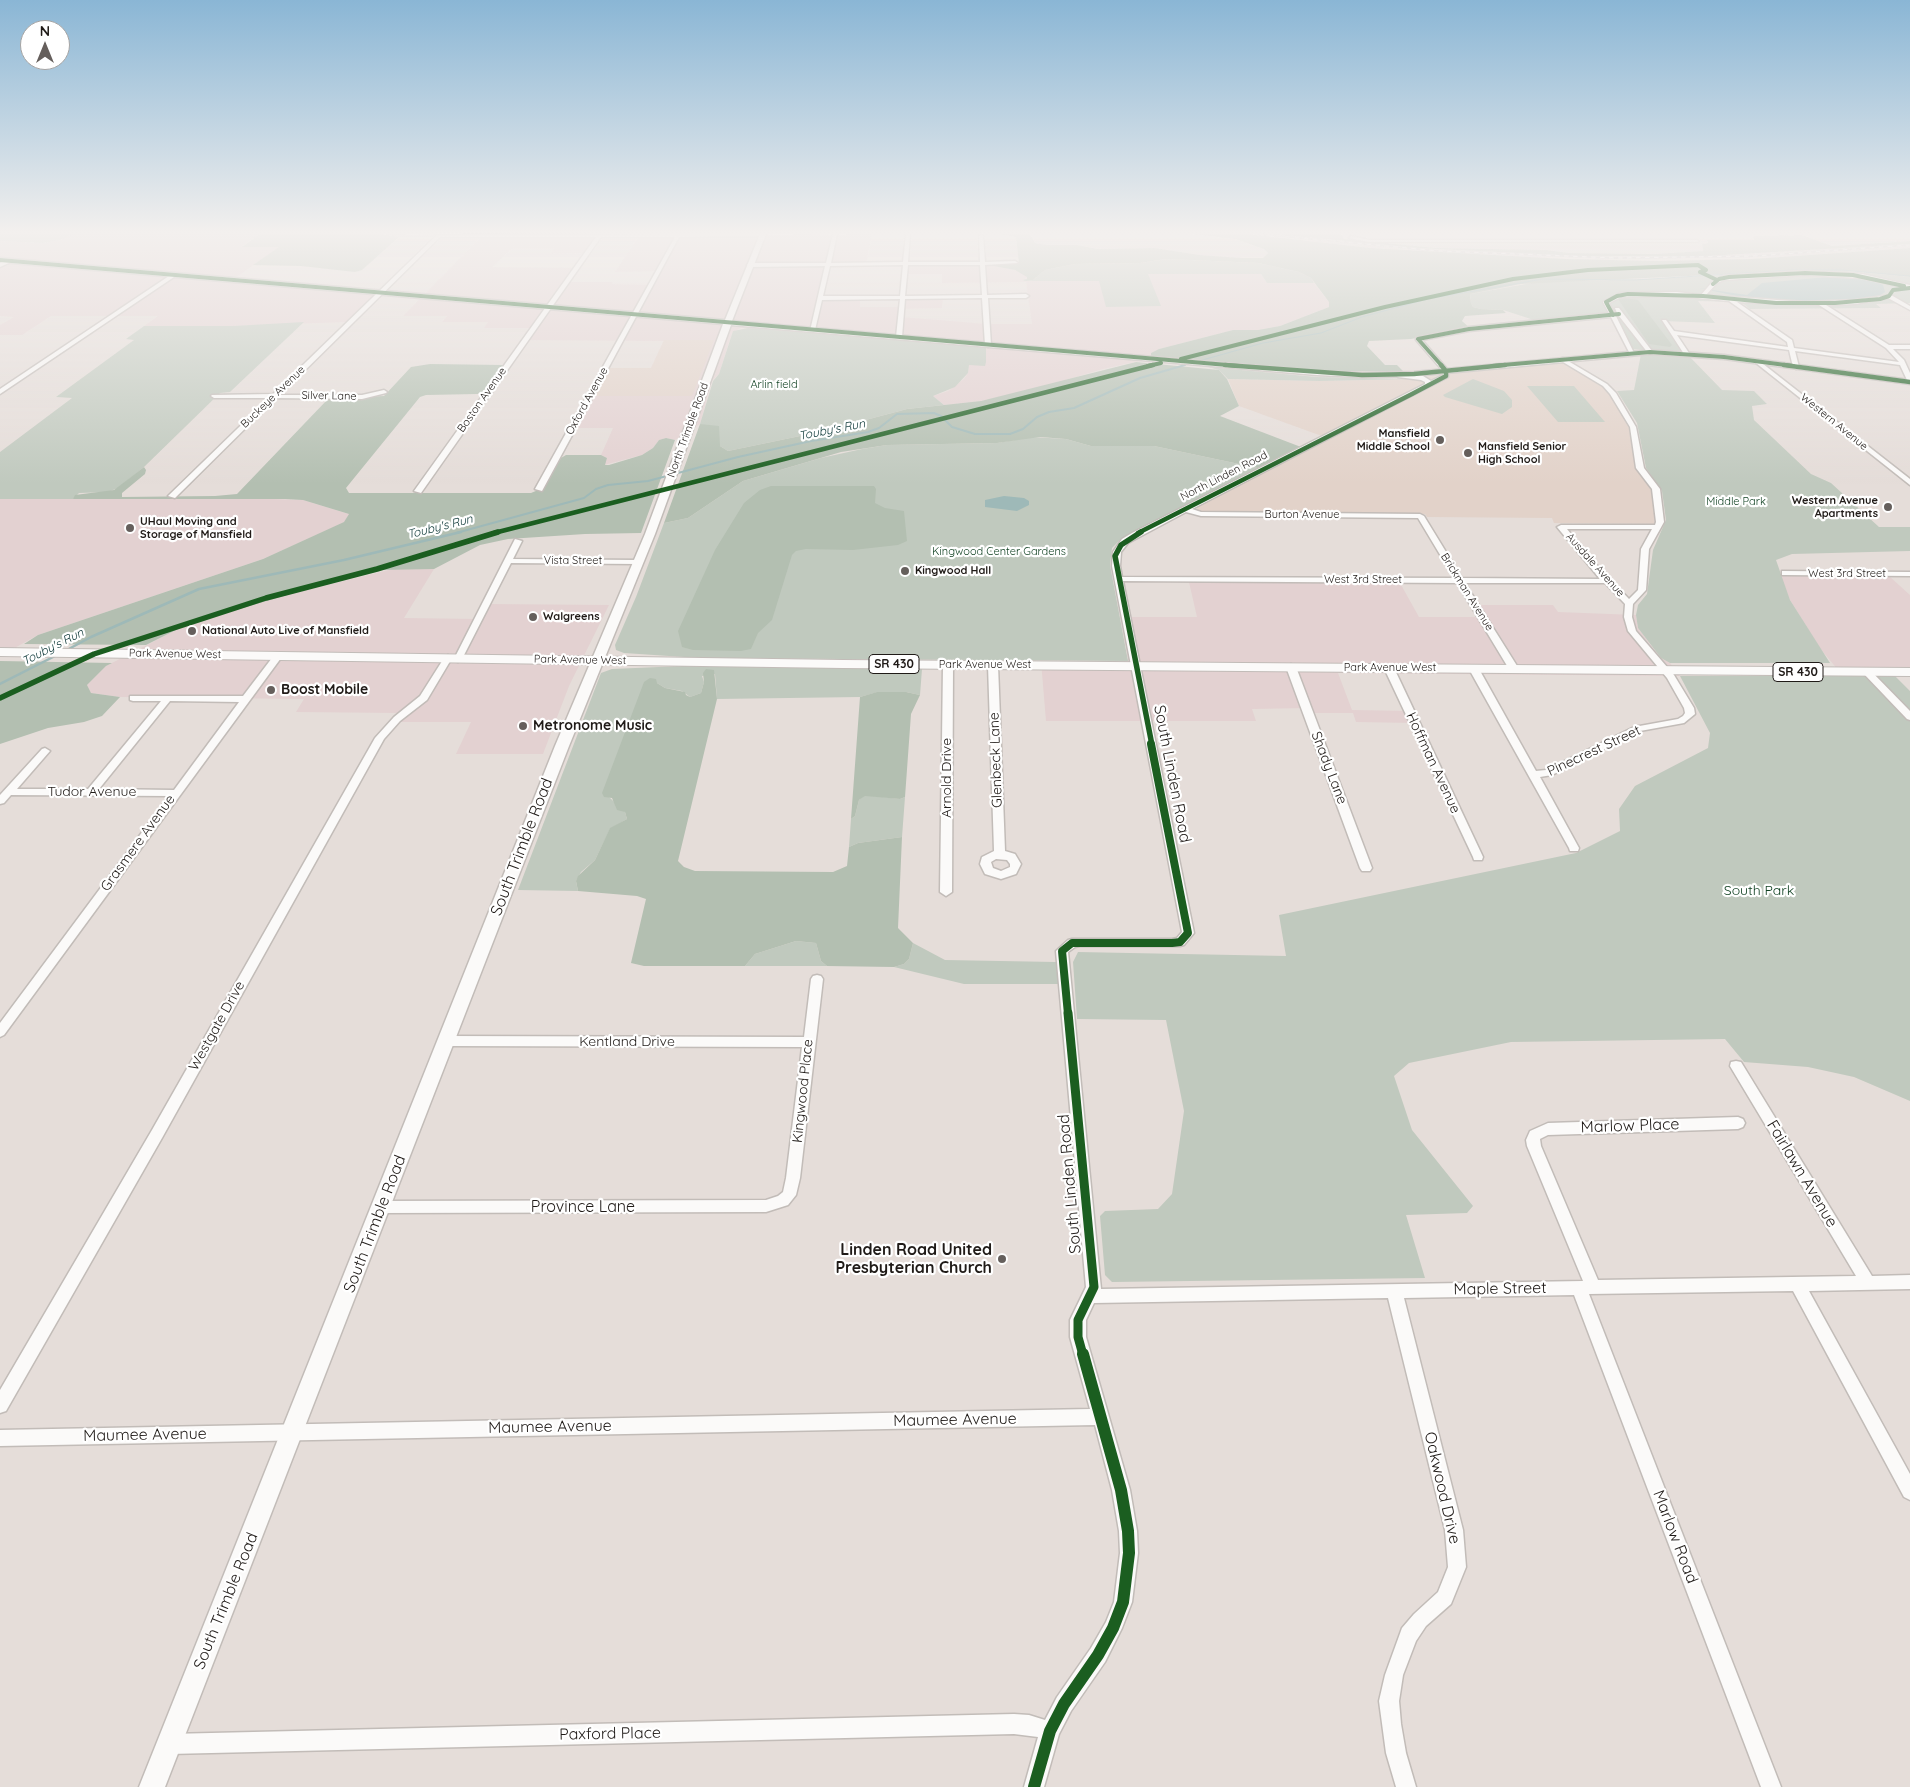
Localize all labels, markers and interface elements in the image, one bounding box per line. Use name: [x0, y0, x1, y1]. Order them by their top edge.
north arrow: [20, 20, 70, 70]
text: N: [40, 22, 50, 40]
street label: Buckeye Avenue: [238, 363, 308, 431]
street label: Boston Avenue: [455, 365, 509, 435]
street label: Oxford Avenue: [563, 365, 611, 437]
park label: Arlin field: [750, 378, 798, 392]
street label: North Trimble Road: [665, 381, 711, 479]
street label: Silver Lane: [301, 389, 357, 403]
street label: Western Avenue: [1798, 391, 1870, 453]
water label: Touby's Run: [798, 417, 866, 443]
place label: Mansfield Middle School: [1357, 427, 1430, 453]
marker: Mansfield Middle School: [1434, 434, 1446, 446]
place label: Mansfield Senior High School: [1478, 440, 1566, 466]
marker: Mansfield Senior High School: [1462, 447, 1474, 459]
street label: North Linden Road: [1178, 448, 1270, 504]
place label: Western Avenue Apartments: [1792, 494, 1878, 520]
park label: Middle Park: [1706, 495, 1766, 509]
marker: Western Avenue Apartments: [1882, 501, 1894, 513]
street label: Burton Avenue: [1265, 508, 1339, 522]
water label: Touby's Run: [406, 512, 474, 542]
place label: UHaul Moving and Storage of Mansfield: [140, 515, 252, 541]
marker: UHaul Moving and Storage of Mansfield: [124, 522, 136, 534]
street label: Ausdale Avenue: [1563, 530, 1627, 600]
park label: Kingwood Center Gardens: [932, 545, 1066, 559]
street label: Brickman Avenue: [1438, 551, 1496, 633]
street label: Vista Street: [544, 554, 602, 568]
place label: Kingwood Hall: [915, 564, 991, 578]
marker: Kingwood Hall: [899, 565, 911, 577]
street label: West 3rd Street: [1808, 567, 1886, 581]
street label: West 3rd Street: [1324, 573, 1402, 587]
place label: Walgreens: [543, 610, 599, 624]
marker: Walgreens: [527, 611, 539, 623]
place label: National Auto Live of Mansfield: [202, 624, 369, 638]
water label: Touby's Run: [20, 625, 86, 669]
marker: National Auto Live of Mansfield: [186, 625, 198, 637]
street label: Park Avenue West: [129, 647, 221, 661]
street label: Park Avenue West: [534, 653, 626, 667]
road number: SR 430: [869, 654, 919, 674]
street label: Park Avenue West: [939, 658, 1031, 672]
street label: Park Avenue West: [1344, 661, 1436, 675]
road number: SR 430: [1773, 662, 1823, 682]
place label: Boost Mobile: [281, 682, 368, 698]
marker: Boost Mobile: [265, 684, 277, 696]
street label: South Linden Road: [1149, 704, 1195, 844]
street label: Hoffman Avenue: [1402, 710, 1464, 816]
street label: Glenbeck Lane: [986, 712, 1006, 808]
place label: Metronome Music: [533, 718, 652, 734]
marker: Metronome Music: [517, 720, 529, 732]
street label: Pinecrest Street: [1545, 722, 1643, 780]
street label: Shady Lane: [1307, 729, 1351, 807]
street label: Arnold Drive: [939, 738, 955, 818]
street label: South Trimble Road: [487, 775, 557, 919]
street label: Tudor Avenue: [48, 784, 136, 800]
street label: Grasmere Avenue: [97, 791, 179, 895]
park label: South Park: [1724, 883, 1794, 899]
street label: Westgate Drive: [185, 978, 249, 1074]
street label: Kentland Drive: [579, 1034, 675, 1050]
street label: Kingwood Place: [789, 1038, 817, 1144]
street label: South Linden Road: [1054, 1113, 1086, 1255]
street label: Marlow Place: [1580, 1115, 1680, 1137]
street label: Fairlawn Avenue: [1762, 1117, 1842, 1231]
street label: South Trimble Road: [340, 1152, 410, 1296]
street label: Province Lane: [531, 1197, 635, 1217]
place label: Linden Road United Presbyterian Church: [835, 1240, 992, 1278]
marker: Linden Road United Presbyterian Church: [996, 1253, 1008, 1265]
street label: Maple Street: [1453, 1279, 1547, 1299]
street label: Maumee Avenue: [893, 1409, 1017, 1431]
street label: Maumee Avenue: [488, 1416, 612, 1438]
street label: Maumee Avenue: [83, 1424, 207, 1446]
street label: Oakwood Drive: [1420, 1430, 1464, 1546]
street label: Marlow Road: [1648, 1488, 1702, 1586]
street label: South Trimble Road: [190, 1530, 262, 1672]
street label: Paxford Place: [559, 1724, 661, 1744]

